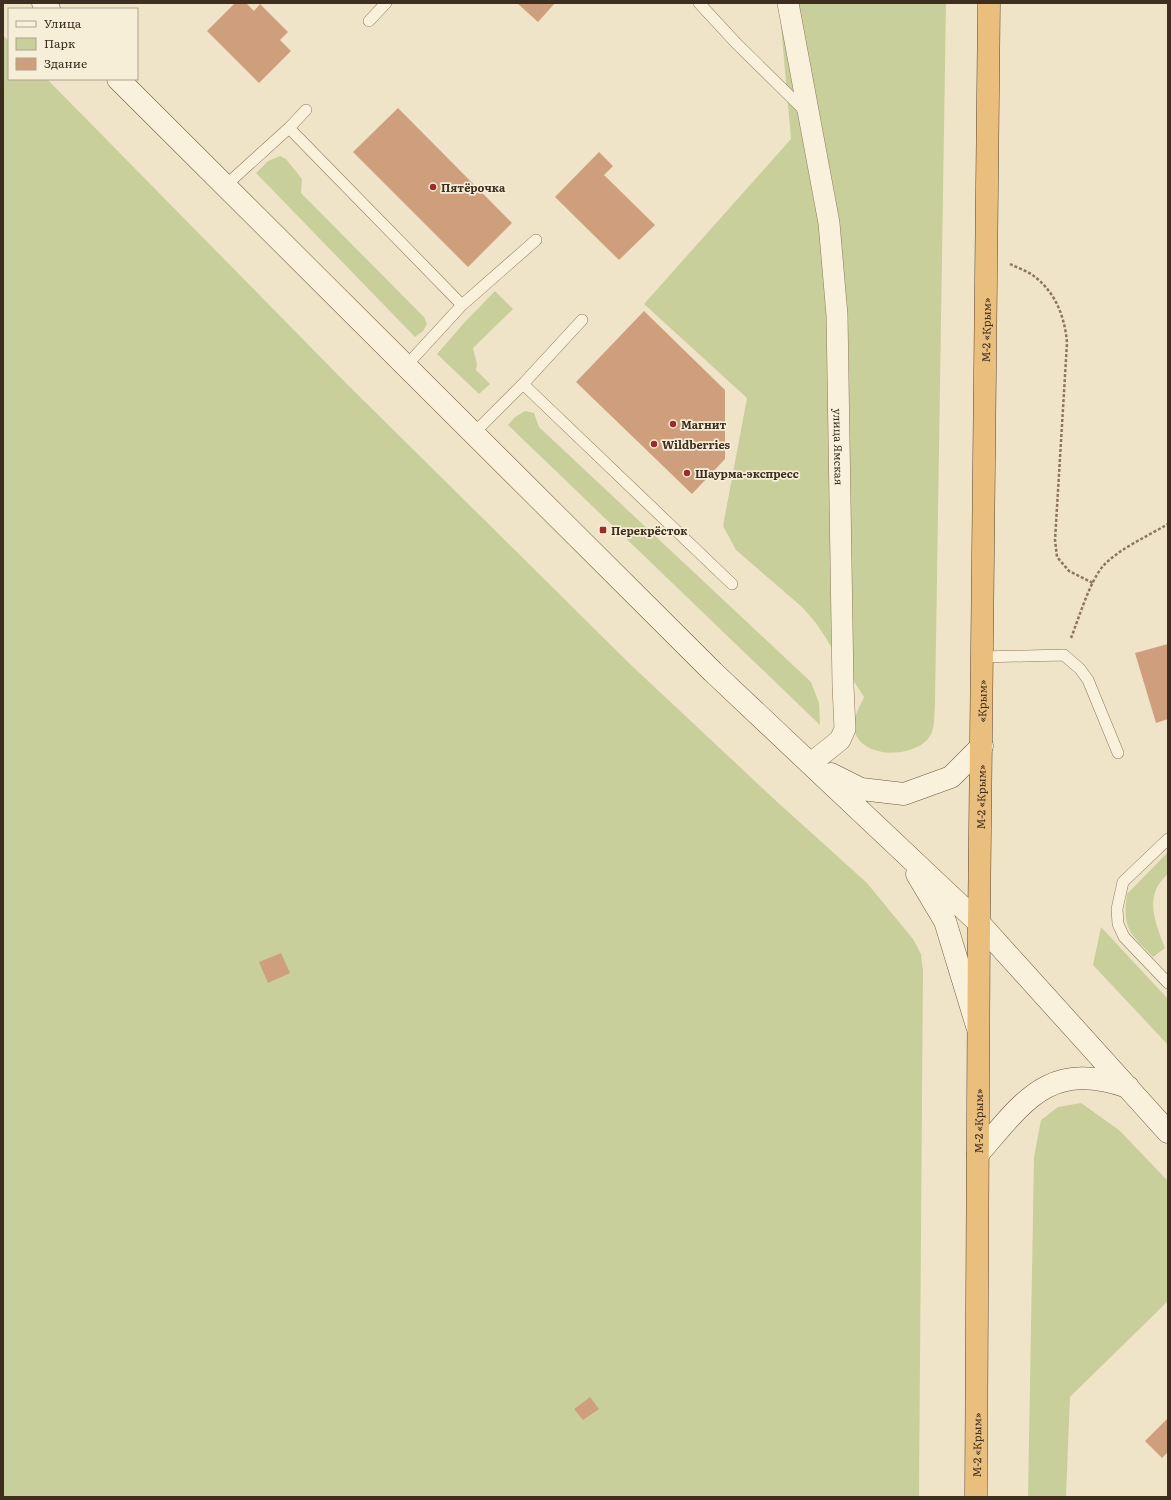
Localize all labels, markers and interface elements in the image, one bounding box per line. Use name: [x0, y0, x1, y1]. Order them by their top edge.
legend: [8, 8, 138, 80]
text: Улица: [44, 14, 82, 32]
text: Парк: [44, 34, 75, 52]
text: Здание: [44, 54, 87, 72]
place label: Пятёрочка: [441, 179, 506, 195]
marker: Пятёрочка: [428, 182, 438, 192]
street label: М-2 «Крым»: [977, 297, 994, 363]
street label: улица Ямская: [831, 408, 848, 486]
place label: Магнит: [681, 416, 726, 432]
marker: Магнит: [668, 419, 678, 429]
place label: Wildberries: [662, 436, 731, 452]
marker: Wildberries: [649, 439, 659, 449]
place label: Шаурма-экспресс: [695, 465, 799, 481]
marker: Шаурма-экспресс: [682, 468, 692, 478]
place label: Перекрёсток: [611, 522, 688, 538]
marker: Перекрёсток: [598, 525, 608, 535]
street label: «Крым»: [973, 679, 990, 723]
street label: М-2 «Крым»: [972, 764, 989, 830]
street label: М-2 «Крым»: [970, 1088, 986, 1154]
street label: М-2 «Крым»: [968, 1412, 984, 1478]

